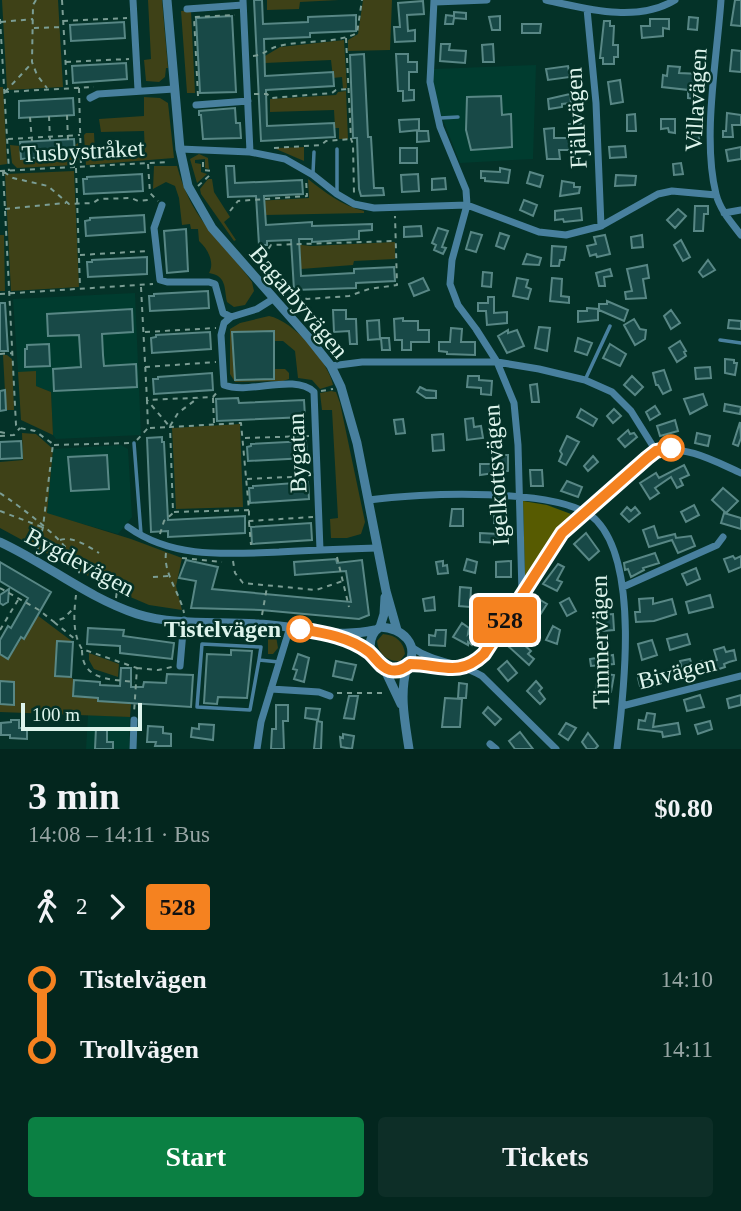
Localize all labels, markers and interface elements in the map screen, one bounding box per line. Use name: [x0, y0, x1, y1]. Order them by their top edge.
street label: Villavägen: [680, 47, 712, 153]
street label: Fjällvägen: [560, 67, 592, 169]
street label: Tusbystråket: [21, 135, 145, 167]
street label: Bagarbyvägen: [244, 241, 354, 363]
street label: Igelkottsvägen: [478, 404, 514, 546]
street label: Bygatan: [283, 413, 311, 493]
unlabelled marker: [658, 435, 684, 461]
street label: Bygdevägen: [21, 522, 139, 602]
street label: Timmervägen: [586, 575, 614, 709]
line badge: 528: [465, 597, 545, 643]
text: 528: [487, 607, 523, 633]
place label: Tistelvägen: [164, 616, 281, 642]
marker: Tistelvägen: [287, 616, 313, 642]
street label: Bivägen: [635, 650, 719, 694]
scale bar: [21, 700, 142, 732]
text: 100 m: [32, 704, 80, 725]
text: 3 min: [28, 775, 120, 817]
text: $0.80: [655, 794, 713, 823]
text: 14:08 – 14:11 · Bus: [28, 822, 210, 847]
icon: walk: [28, 888, 66, 926]
icon: forward: [98, 888, 136, 926]
text: 2: [76, 894, 88, 919]
text: 528: [160, 894, 196, 920]
text: Tistelvägen: [80, 965, 207, 994]
text: 14:10: [661, 967, 713, 992]
text: Trollvägen: [80, 1035, 199, 1064]
text: 14:11: [661, 1037, 713, 1062]
button: Start: [28, 1117, 364, 1197]
button: Tickets: [378, 1117, 713, 1197]

